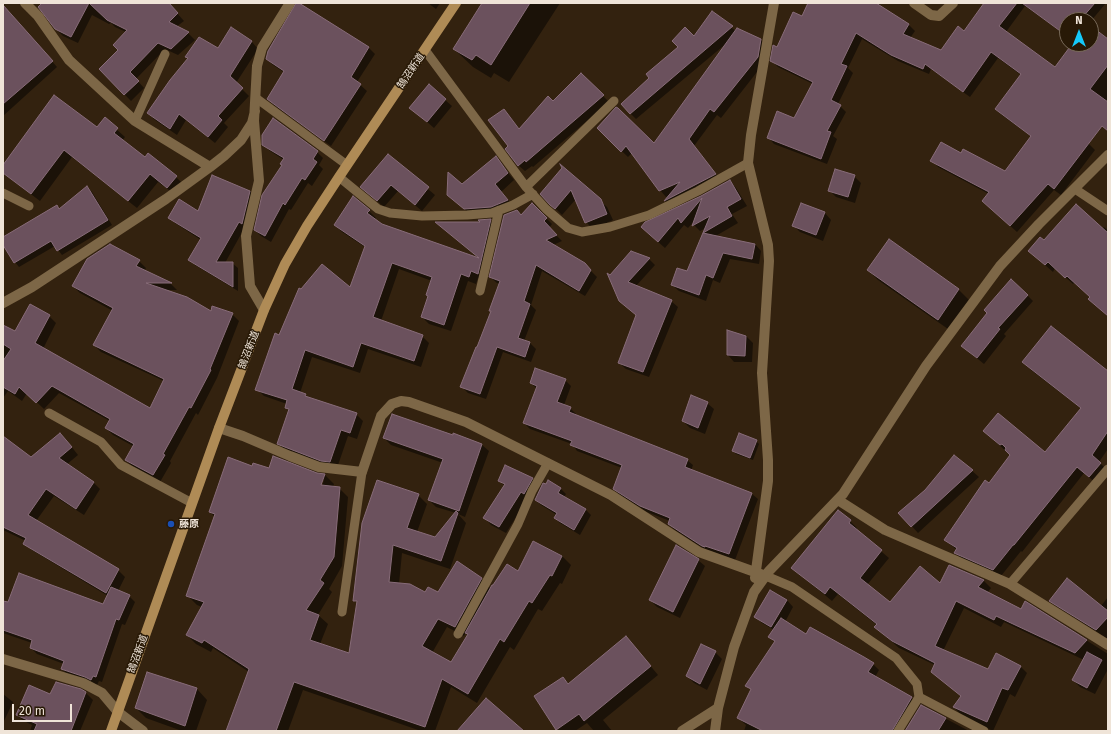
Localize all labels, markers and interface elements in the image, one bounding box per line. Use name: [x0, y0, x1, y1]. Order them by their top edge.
north arrow: [1059, 12, 1099, 52]
text: N: [1075, 14, 1083, 27]
street label: 鵠沼新道: [395, 51, 427, 91]
street label: 鵠沼新道: [236, 329, 262, 371]
place label: 藤原: [179, 518, 199, 530]
marker: 藤原: [166, 519, 176, 529]
street label: 鵠沼新道: [126, 633, 150, 675]
scale bar: [14, 696, 74, 722]
text: 20 m: [19, 704, 45, 718]

